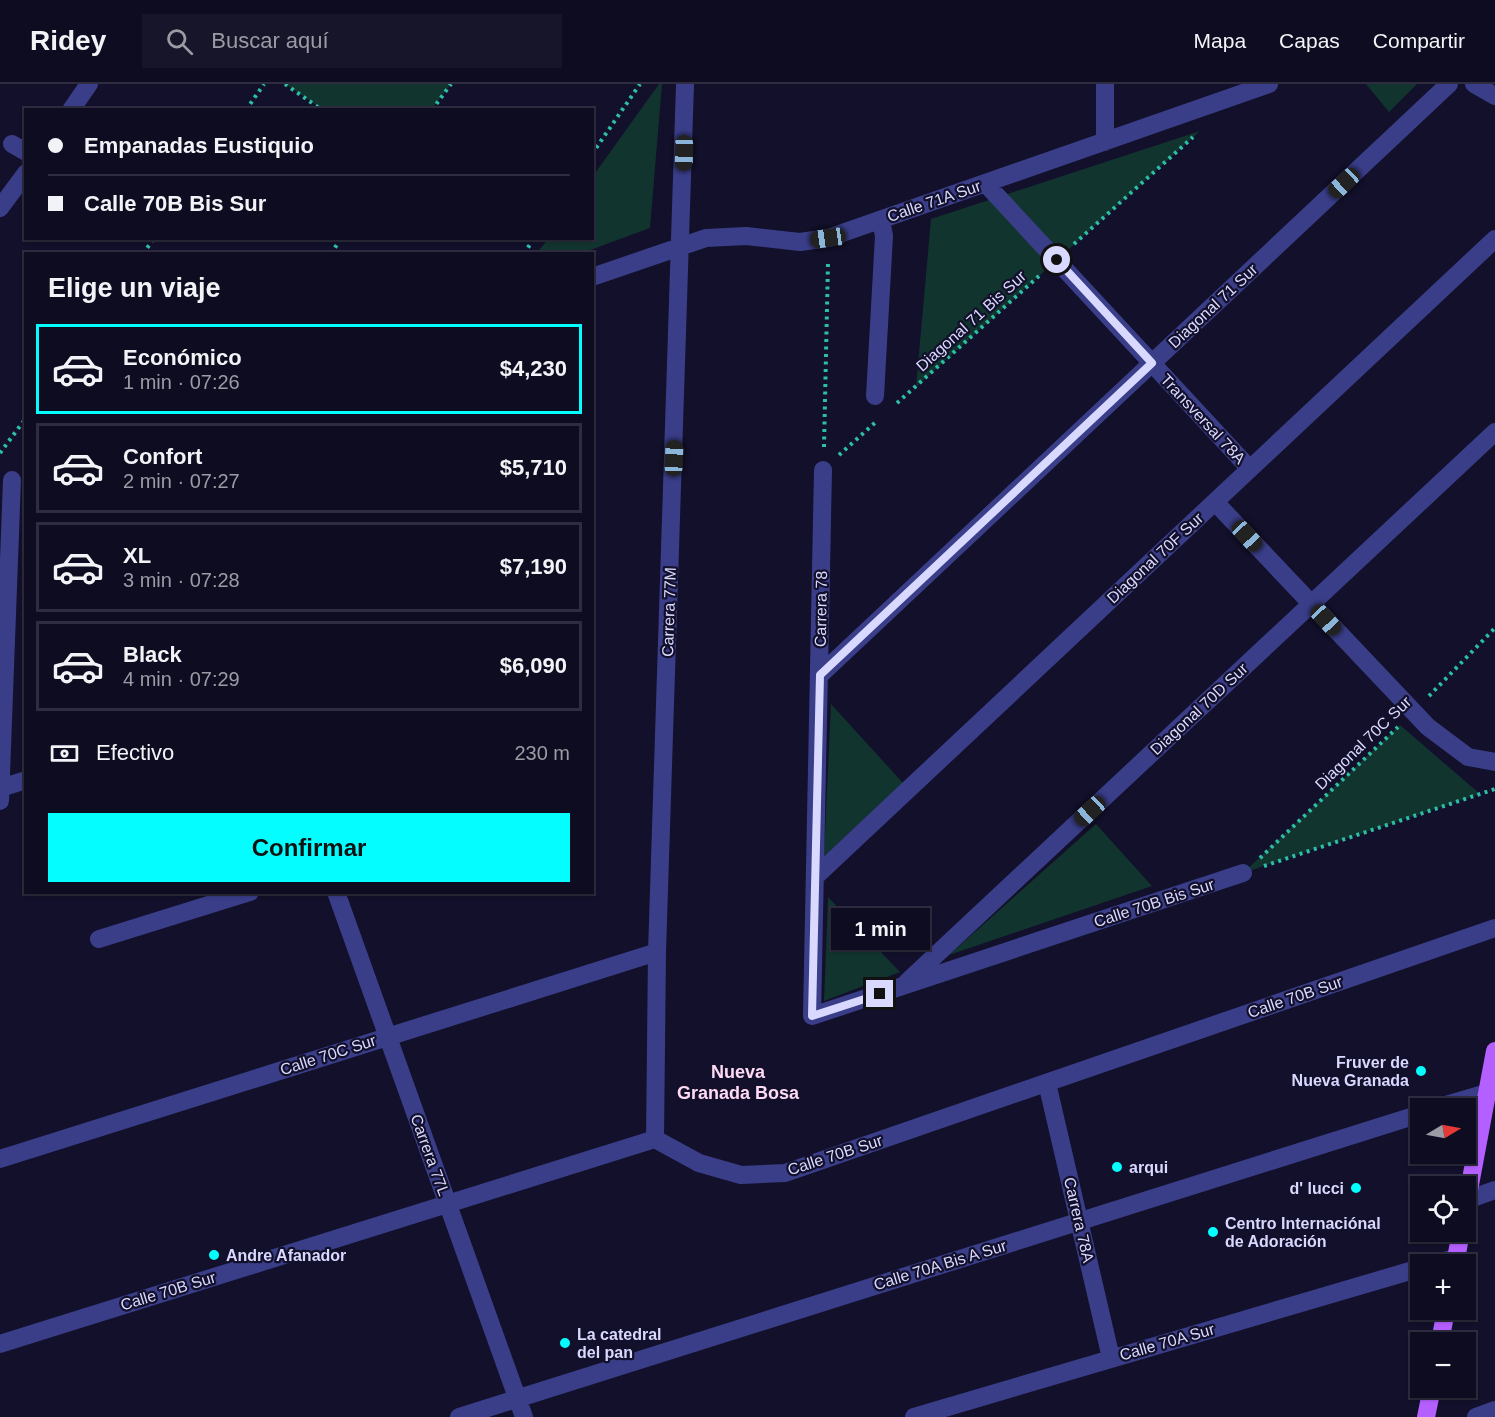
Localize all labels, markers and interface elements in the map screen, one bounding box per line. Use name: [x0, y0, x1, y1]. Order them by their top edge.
search box: [142, 14, 562, 68]
text: Ridey: [30, 25, 106, 56]
icon: search: [163, 25, 196, 58]
text: Buscar aquí: [211, 28, 329, 53]
text: Mapa: [1194, 29, 1246, 52]
text: Capas: [1279, 29, 1340, 52]
text: Compartir: [1373, 29, 1465, 52]
text: Empanadas Eustiquio: [84, 133, 314, 158]
car: [675, 135, 693, 171]
car: [1325, 164, 1363, 202]
street label: Calle 71A Sur: [885, 177, 984, 225]
text: Calle 70B Bis Sur: [84, 191, 266, 216]
car: [809, 227, 847, 249]
route start: [1043, 246, 1070, 273]
street label: Diagonal 71 Sur: [1165, 260, 1261, 351]
street label: Diagonal 71 Bis Sur: [913, 267, 1030, 375]
text: Elige un viaje: [48, 273, 221, 303]
icon: car: [51, 342, 105, 396]
text: Económico: [123, 345, 242, 370]
text: $4,230: [500, 356, 567, 381]
text: 1 min · 07:26: [123, 371, 240, 393]
street label: Transversal 78A: [1157, 371, 1249, 467]
car: [664, 440, 684, 476]
icon: car: [51, 441, 105, 495]
text: Confort: [123, 444, 202, 469]
text: $5,710: [500, 455, 567, 480]
text: 2 min · 07:27: [123, 470, 240, 492]
street label: Diagonal 70F Sur: [1104, 509, 1207, 607]
car: [1228, 517, 1266, 555]
icon: car: [51, 540, 105, 594]
text: XL: [123, 543, 151, 568]
text: $7,190: [500, 554, 567, 579]
street label: Carrera 77M: [659, 567, 679, 657]
text: 3 min · 07:28: [123, 569, 240, 591]
street label: Carrera 78: [812, 571, 830, 647]
car: [1307, 601, 1345, 639]
icon: car: [51, 639, 105, 693]
text: Black: [123, 642, 182, 667]
text: $6,090: [500, 653, 567, 678]
street label: Diagonal 70D Sur: [1147, 659, 1251, 758]
text: 4 min · 07:29: [123, 668, 240, 690]
street label: Diagonal 70C Sur: [1312, 693, 1415, 793]
icon: cash: [48, 737, 81, 770]
text: Efectivo: [96, 740, 174, 765]
text: 230 m: [514, 742, 570, 764]
car: [1071, 792, 1109, 830]
button: Confirmar: [48, 813, 570, 882]
street label: Calle 70B Bis Sur: [1092, 875, 1217, 930]
callout: 1 min: [830, 907, 930, 949]
text: 1 min: [854, 918, 907, 940]
street label: Calle 70B Sur: [1246, 973, 1345, 1021]
route end: [866, 980, 893, 1007]
street label: Calle 70C Sur: [278, 1031, 379, 1078]
place label: Fruver de Nueva Granada: [1292, 1054, 1409, 1089]
district label: Nueva Granada Bosa: [677, 1062, 800, 1103]
marker: Fruver de Nueva Granada: [1414, 1064, 1428, 1078]
north arrow: [1410, 1098, 1476, 1164]
map controls: [1410, 1098, 1476, 1398]
street label: Carrera 77L: [407, 1112, 453, 1198]
street label: Calle 70B Sur: [785, 1131, 885, 1178]
place label: arqui: [1129, 1159, 1168, 1176]
marker: arqui: [1110, 1160, 1124, 1174]
street label: Carrera 78A: [1061, 1176, 1097, 1265]
button: locate: [1410, 1176, 1476, 1242]
place label: d' lucci: [1290, 1180, 1344, 1197]
marker: d' lucci: [1349, 1181, 1363, 1195]
place label: Centro Internaciónal de Adoración: [1225, 1215, 1381, 1250]
marker: Centro Internaciónal de Adoración: [1206, 1225, 1220, 1239]
street label: Calle 70A Bis A Sur: [872, 1237, 1009, 1293]
place label: Andre Afanador: [226, 1247, 346, 1264]
marker: Andre Afanador: [207, 1248, 221, 1262]
button: +: [1410, 1254, 1476, 1320]
street label: Calle 70B Sur: [118, 1268, 218, 1314]
street label: Calle 70A Sur: [1118, 1320, 1217, 1364]
place label: La catedral del pan: [577, 1326, 661, 1361]
button: −: [1410, 1332, 1476, 1398]
marker: La catedral del pan: [558, 1336, 572, 1350]

